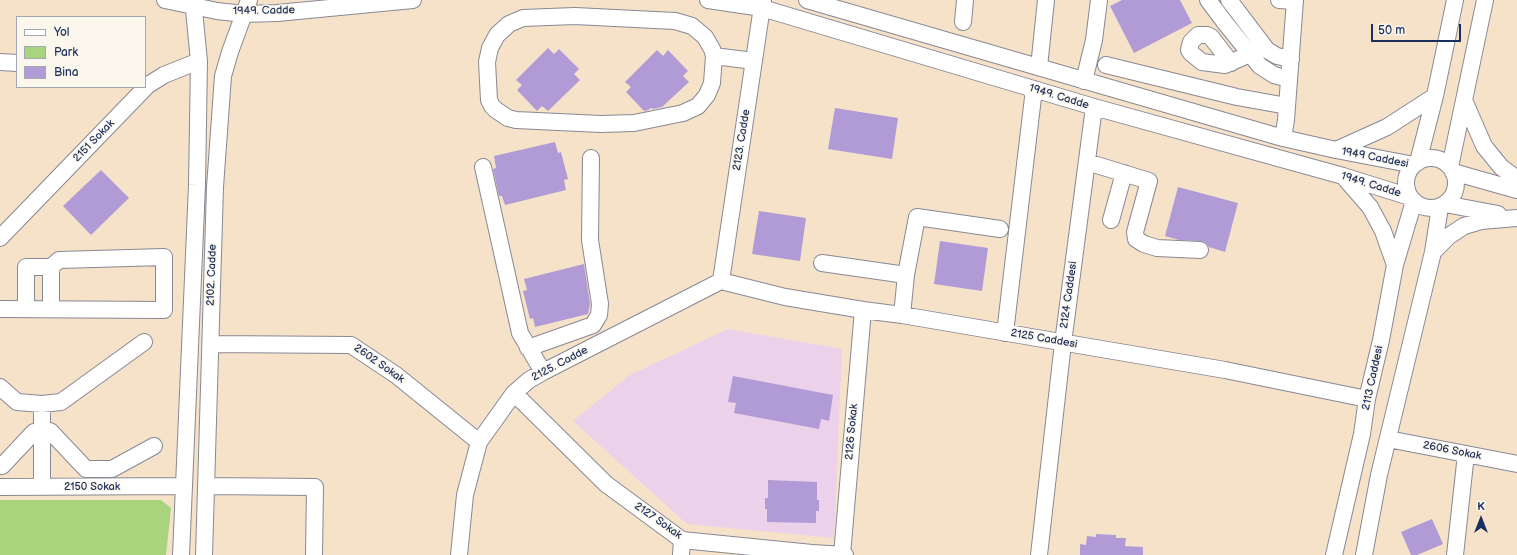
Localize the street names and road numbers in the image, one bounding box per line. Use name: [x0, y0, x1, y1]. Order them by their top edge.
street label: 1949. Cadde: [233, 4, 295, 18]
street label: 1949. Cadde: [1027, 82, 1091, 112]
street label: 2123. Cadde: [731, 108, 753, 172]
street label: 2151 Sokak: [71, 117, 117, 165]
street label: 1949 Caddesi: [1340, 145, 1410, 171]
street label: 1949. Cadde: [1339, 170, 1403, 200]
street label: 2102. Cadde: [204, 244, 220, 306]
street label: 2124 Caddesi: [1058, 261, 1080, 329]
street label: 2125 Caddesi: [1010, 327, 1078, 351]
street label: 2602 Sokak: [351, 342, 407, 386]
street label: 2125. Cadde: [530, 344, 590, 384]
street label: 2113 Caddesi: [1360, 344, 1386, 412]
street label: 2126 Sokak: [843, 403, 861, 461]
street label: 2606 Sokak: [1422, 439, 1482, 463]
street label: 2150 Sokak: [64, 480, 120, 494]
street label: 2127 Sokak: [632, 500, 684, 542]

